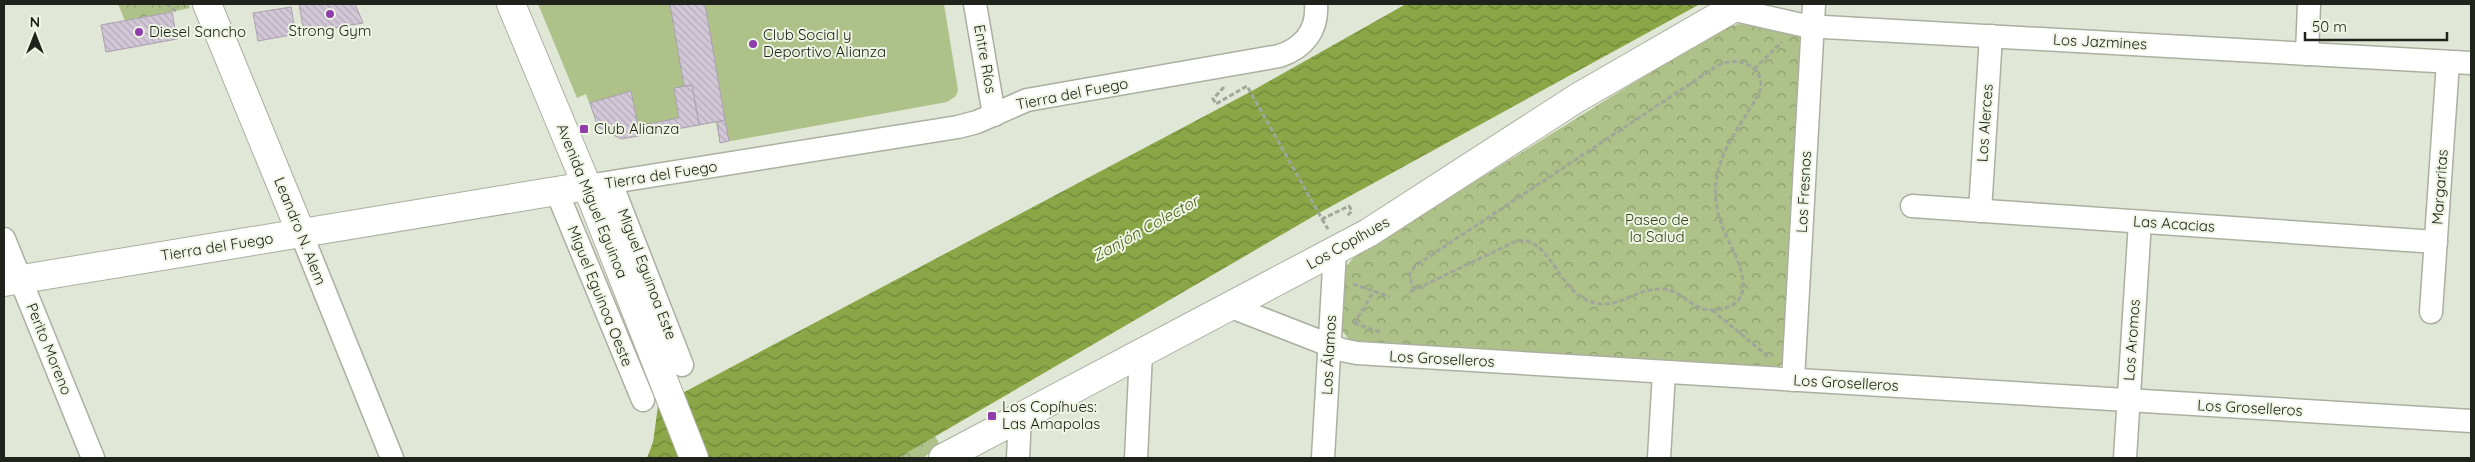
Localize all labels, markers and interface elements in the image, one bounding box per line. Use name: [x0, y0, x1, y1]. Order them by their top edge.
marker: Strong Gym: [324, 8, 336, 20]
north arrow: [10, 10, 60, 60]
scale bar: [2305, 10, 2448, 42]
text: N: [30, 13, 40, 31]
text: 50 m: [2312, 17, 2347, 36]
place label: Strong Gym: [289, 21, 371, 40]
place label: Diesel Sancho: [149, 22, 246, 41]
street label: Entre Ríos: [970, 23, 1001, 95]
place label: Club Social y Deportivo Alianza: [763, 25, 886, 61]
marker: Diesel Sancho: [133, 26, 145, 38]
street label: Los Jazmines: [2053, 30, 2148, 53]
marker: Club Social y Deportivo Alianza: [747, 38, 759, 50]
street label: Tierra del Fuego: [1014, 73, 1130, 114]
street label: Los Alerces: [1972, 83, 1997, 163]
place label: Club Alianza: [594, 119, 679, 138]
street label: Avenida Miguel Eguinoa: [553, 121, 632, 281]
marker: Club Alianza: [578, 123, 590, 135]
street label: Margaritas: [2427, 149, 2452, 225]
street label: Los Fresnos: [1792, 150, 1815, 234]
street label: Tierra del Fuego: [603, 156, 719, 193]
street label: Leandro N. Alem: [270, 174, 331, 288]
water label: Zanjón Colector: [1088, 190, 1203, 266]
street label: Miguel Eguinoa Este: [614, 206, 681, 342]
park label: Paseo de la Salud: [1625, 210, 1689, 246]
street label: Las Acacias: [2133, 211, 2216, 236]
street label: Los Copíhues: [1303, 212, 1393, 273]
street label: Miguel Eguinoa Oeste: [564, 223, 637, 369]
street label: Tierra del Fuego: [159, 228, 275, 265]
street label: Los Aromos: [2119, 298, 2144, 382]
street label: Perito Moreno: [22, 300, 77, 398]
street label: Los Álamos: [1317, 314, 1340, 396]
street label: Los Groselleros: [1389, 346, 1495, 371]
street label: Los Groselleros: [1793, 370, 1899, 395]
street label: Los Groselleros: [2197, 395, 2303, 420]
place label: Los Copíhues: Las Amapolas: [1002, 397, 1100, 433]
marker: Los Copíhues: Las Amapolas: [986, 410, 998, 422]

